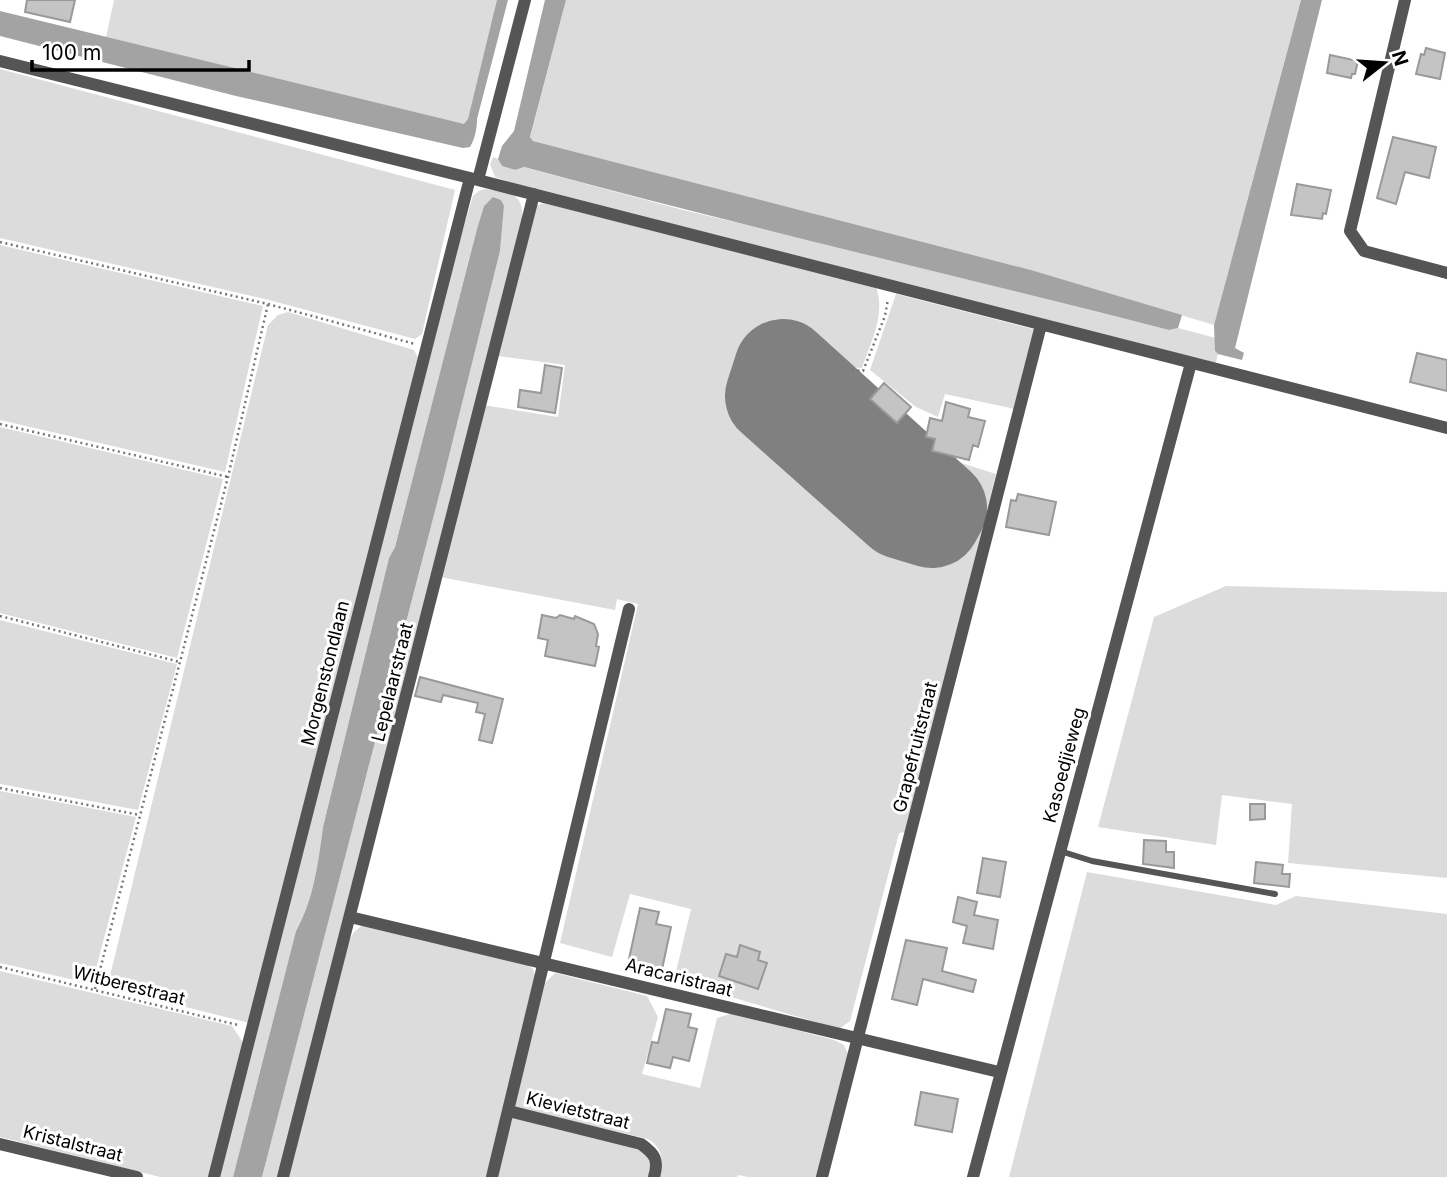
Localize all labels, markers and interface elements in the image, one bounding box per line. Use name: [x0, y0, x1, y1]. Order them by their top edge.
scale bar: [32, 28, 248, 72]
north arrow: [1349, 28, 1419, 98]
text: 100 m: [42, 40, 101, 65]
text: N: [1387, 48, 1413, 68]
street label: Morgenstondlaan: [297, 598, 353, 748]
street label: Lepelaarstraat: [367, 620, 417, 744]
street label: Grapefruitstraat: [889, 679, 941, 815]
street label: Kasoedjieweg: [1038, 705, 1090, 825]
street label: Aracaristraat: [623, 954, 735, 1000]
street label: Witberestraat: [71, 961, 187, 1009]
street label: Kievietstraat: [524, 1087, 632, 1133]
street label: Kristalstraat: [21, 1121, 125, 1166]

